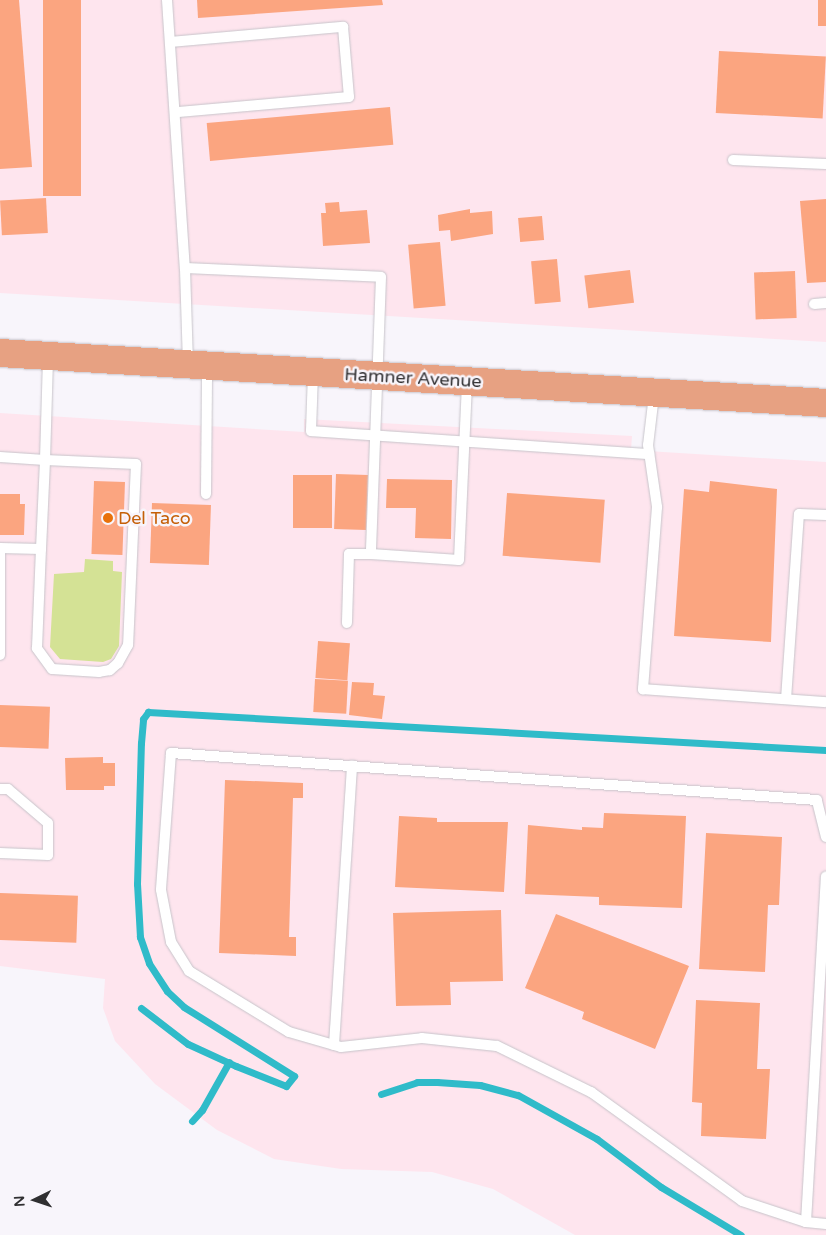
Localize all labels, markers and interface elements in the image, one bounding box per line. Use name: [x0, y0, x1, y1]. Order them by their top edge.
street label: Hamner Avenue: [344, 364, 482, 392]
place label: Del Taco: [118, 507, 191, 529]
marker: Del Taco: [102, 512, 114, 524]
north arrow: [10, 1175, 60, 1225]
text: N: [11, 1195, 28, 1207]

